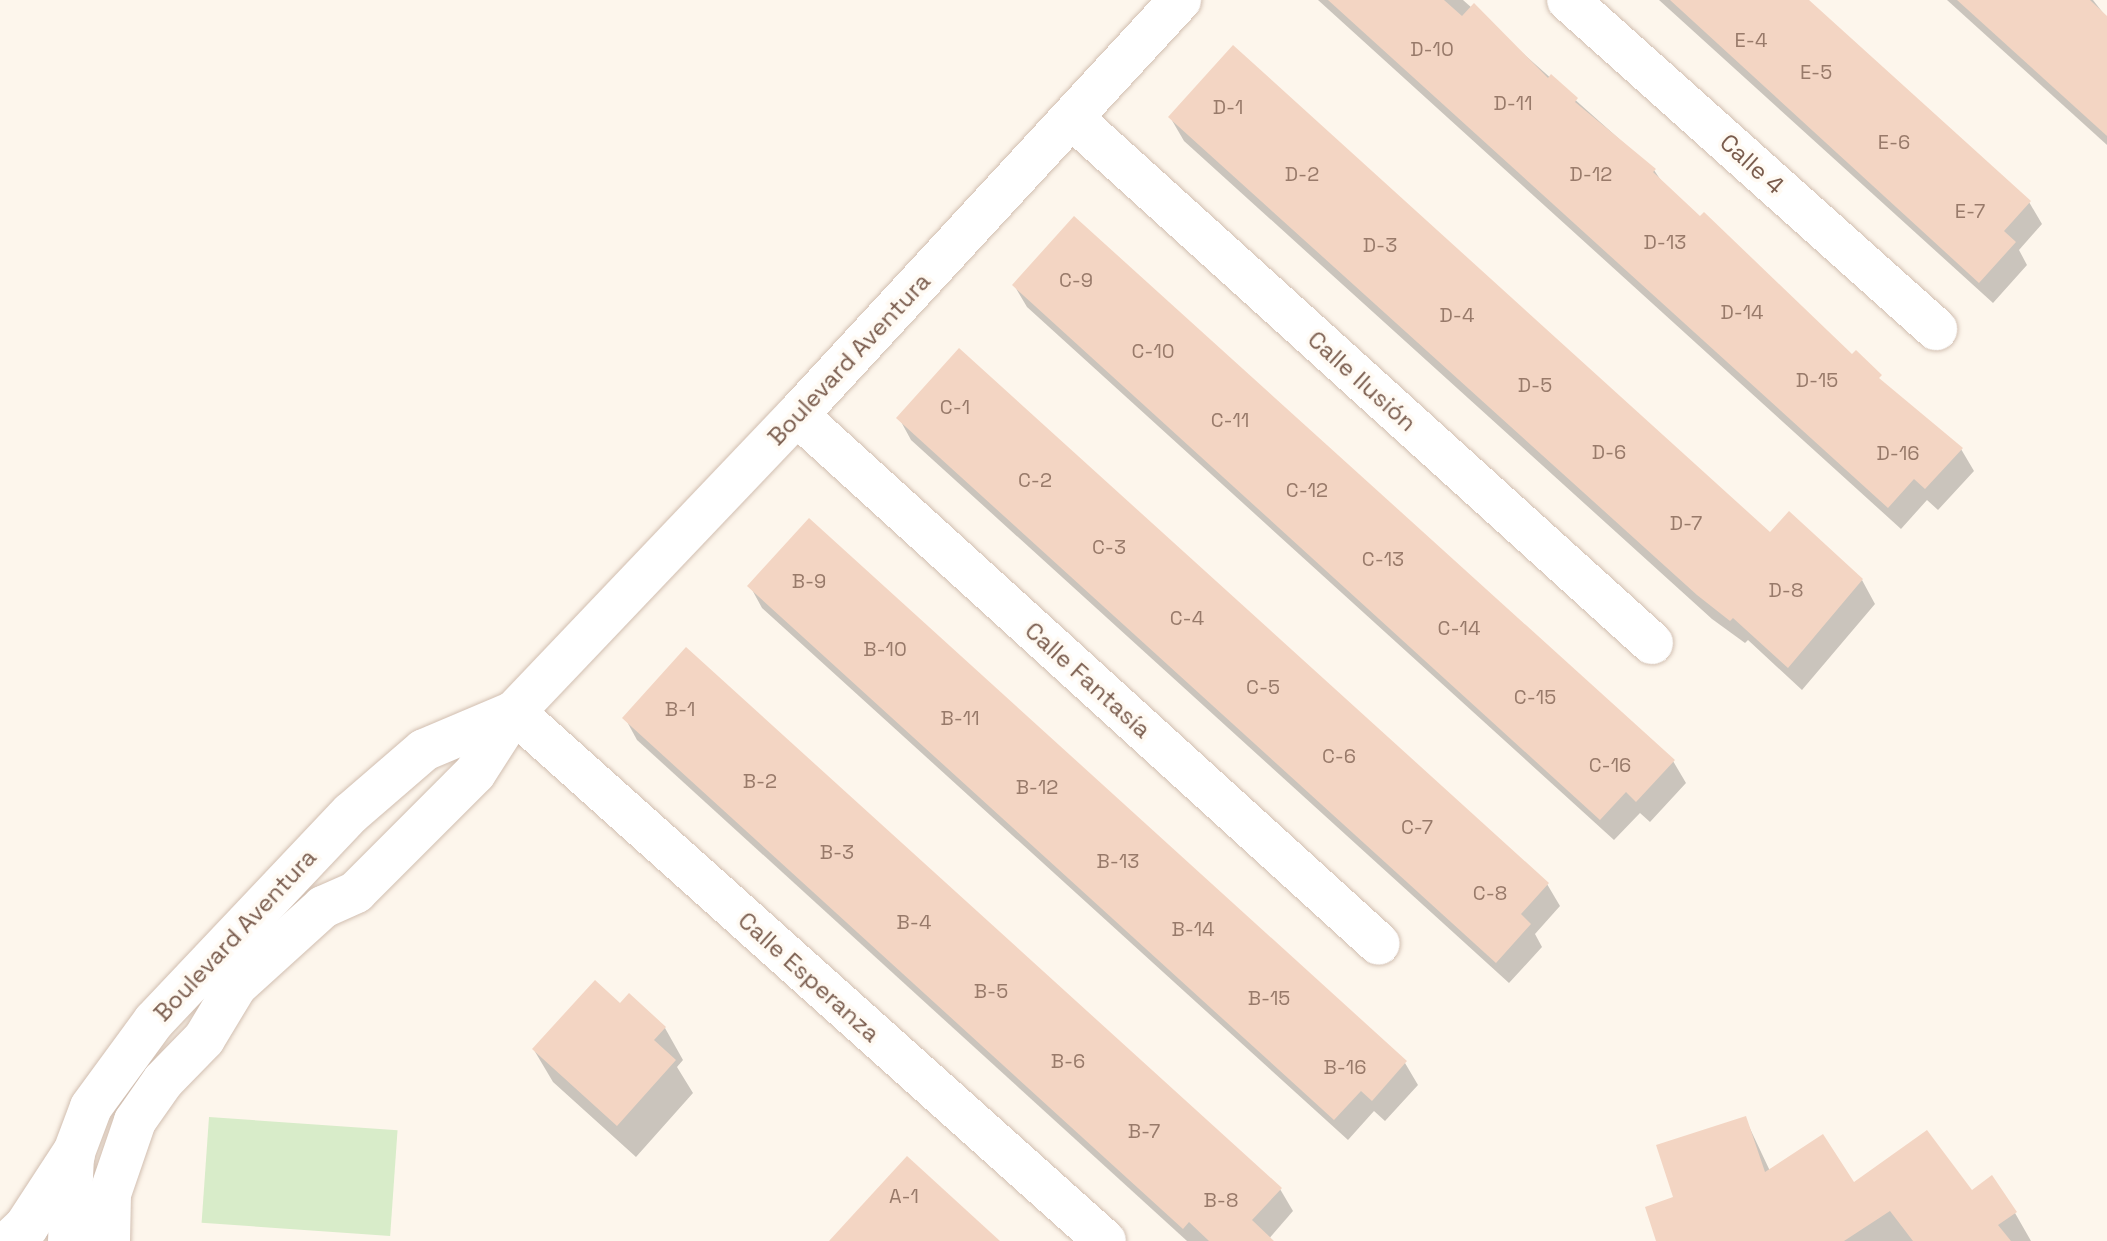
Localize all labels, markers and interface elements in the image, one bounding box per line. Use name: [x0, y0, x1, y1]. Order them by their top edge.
house number: E-4: [1735, 28, 1767, 52]
house number: D-10: [1410, 37, 1454, 61]
house number: E-5: [1800, 60, 1832, 84]
house number: D-11: [1493, 91, 1533, 115]
house number: D-1: [1213, 95, 1243, 119]
street label: Calle 4: [1714, 128, 1790, 200]
house number: E-6: [1878, 130, 1910, 154]
house number: D-2: [1285, 162, 1319, 186]
house number: D-12: [1570, 162, 1612, 186]
house number: E-7: [1955, 199, 1985, 223]
house number: D-13: [1644, 230, 1686, 254]
house number: D-3: [1363, 233, 1397, 257]
street label: Boulevard Aventura: [762, 267, 936, 451]
house number: C-9: [1059, 268, 1093, 292]
house number: D-14: [1720, 300, 1764, 324]
house number: D-4: [1440, 303, 1474, 327]
street label: Calle Ilusión: [1302, 325, 1422, 437]
house number: C-10: [1131, 339, 1175, 363]
house number: D-15: [1796, 368, 1838, 392]
house number: D-5: [1518, 373, 1552, 397]
house number: C-1: [940, 395, 970, 419]
house number: C-11: [1211, 408, 1249, 432]
house number: D-6: [1592, 440, 1626, 464]
house number: D-16: [1877, 441, 1919, 465]
house number: C-2: [1018, 468, 1052, 492]
house number: C-12: [1286, 478, 1328, 502]
house number: D-7: [1670, 511, 1702, 535]
house number: C-3: [1092, 535, 1126, 559]
house number: C-13: [1362, 547, 1404, 571]
house number: B-9: [792, 569, 826, 593]
house number: D-8: [1769, 578, 1803, 602]
house number: C-4: [1170, 606, 1204, 630]
street label: Calle Fantasía: [1019, 616, 1157, 744]
house number: C-14: [1438, 616, 1480, 640]
house number: B-10: [863, 637, 907, 661]
house number: C-5: [1246, 675, 1280, 699]
house number: C-15: [1514, 685, 1556, 709]
house number: B-1: [665, 697, 695, 721]
house number: B-11: [940, 706, 980, 730]
house number: C-6: [1322, 744, 1356, 768]
house number: C-16: [1589, 753, 1631, 777]
house number: B-2: [743, 769, 777, 793]
house number: B-12: [1016, 775, 1058, 799]
house number: C-7: [1401, 815, 1433, 839]
house number: B-3: [820, 840, 854, 864]
street label: Boulevard Aventura: [148, 843, 322, 1027]
house number: B-13: [1097, 849, 1139, 873]
house number: C-8: [1473, 881, 1507, 905]
street label: Calle Esperanza: [732, 906, 886, 1048]
house number: B-4: [897, 910, 931, 934]
house number: B-14: [1171, 917, 1215, 941]
house number: B-5: [974, 979, 1008, 1003]
house number: B-15: [1248, 986, 1290, 1010]
house number: B-6: [1051, 1049, 1085, 1073]
house number: B-16: [1324, 1055, 1366, 1079]
house number: B-7: [1128, 1119, 1160, 1143]
house number: A-1: [889, 1184, 919, 1208]
house number: B-8: [1204, 1188, 1238, 1212]

